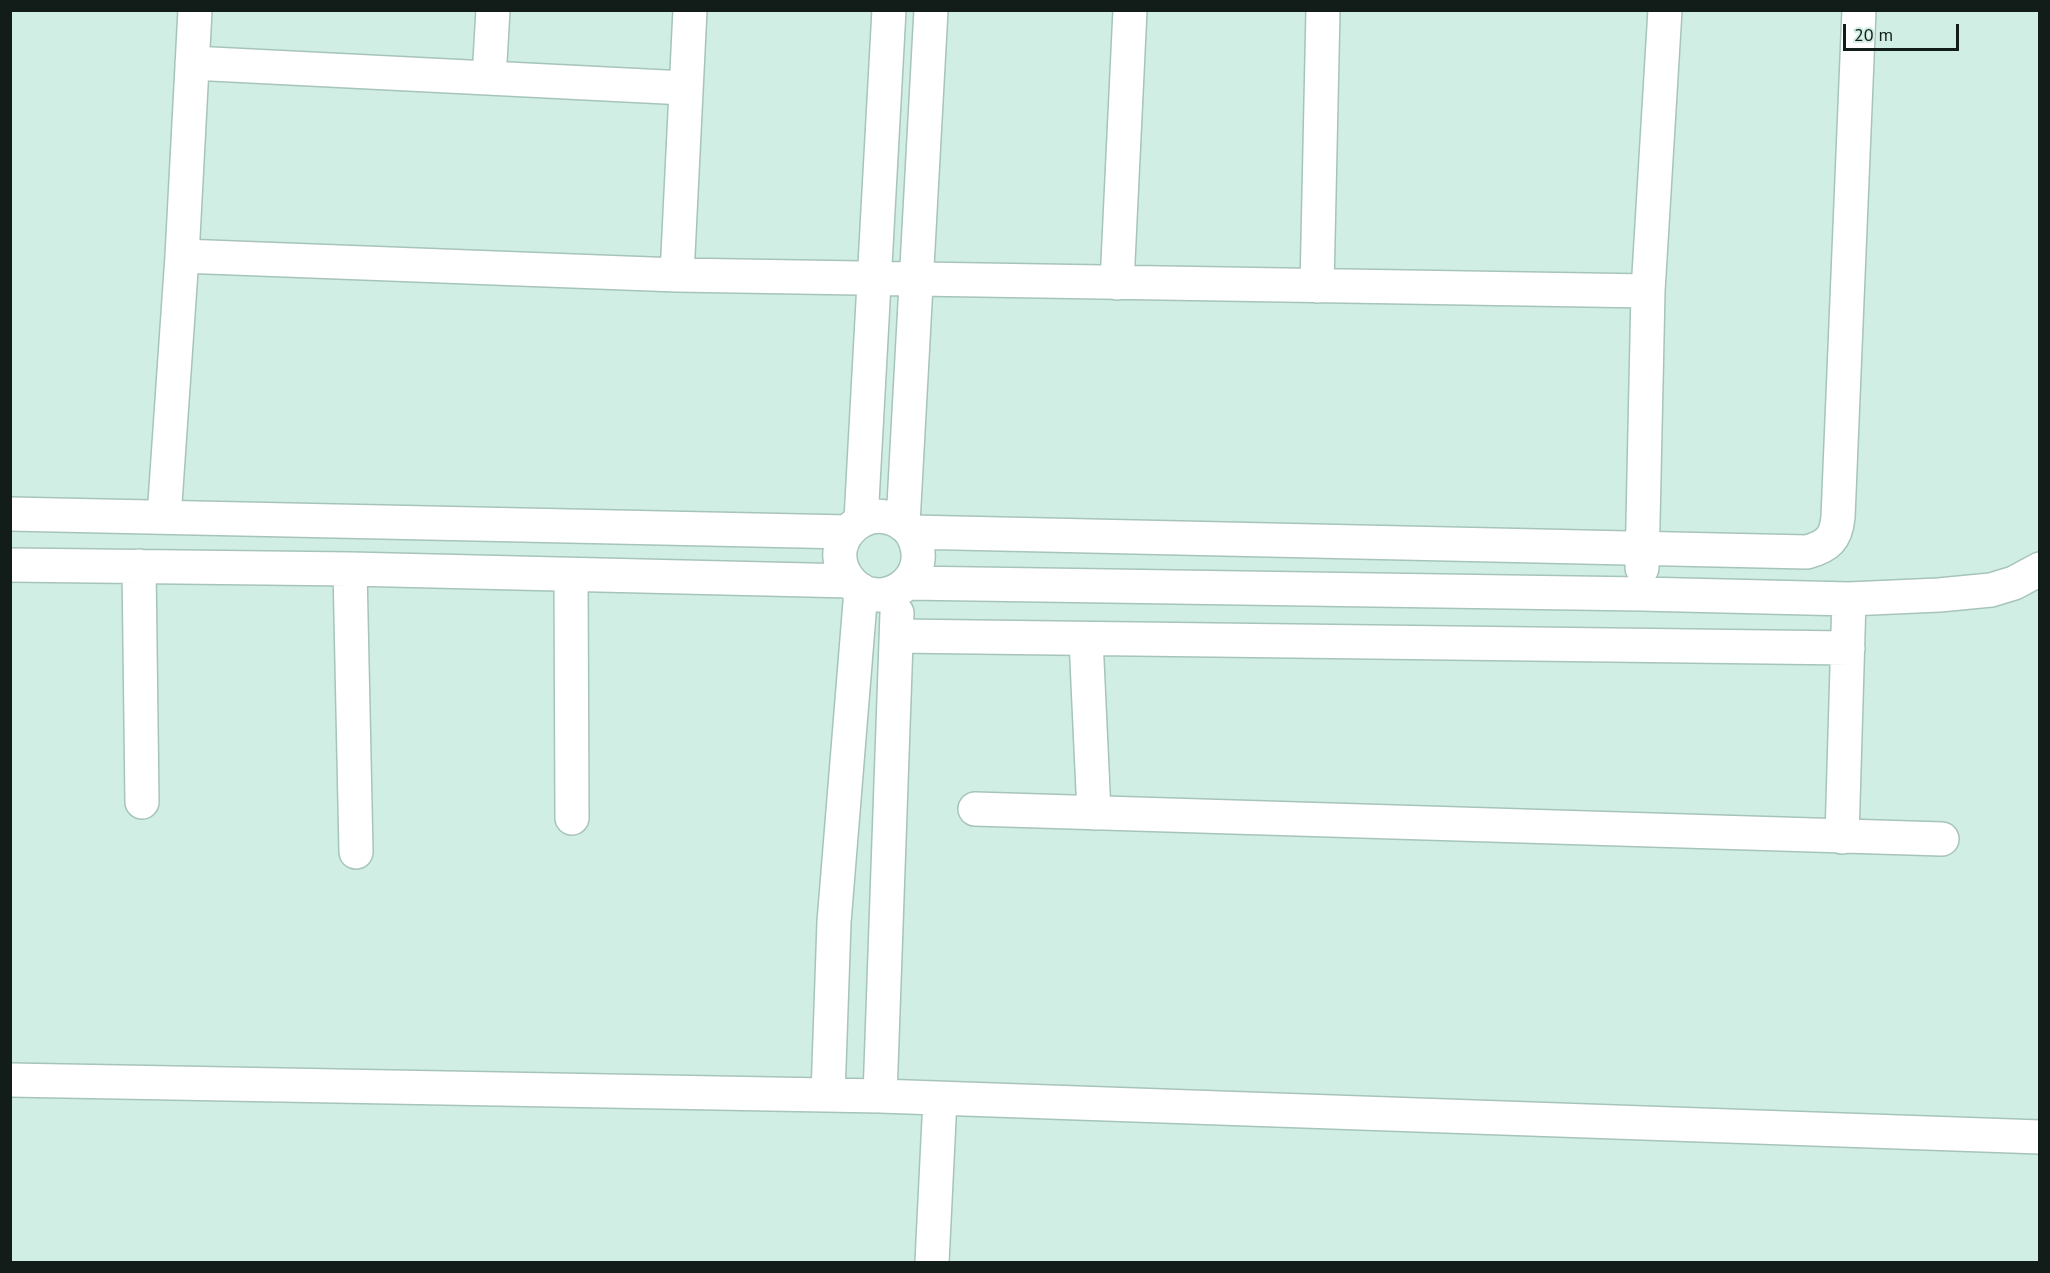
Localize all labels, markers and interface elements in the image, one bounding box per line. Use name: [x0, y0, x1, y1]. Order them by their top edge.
scale bar: [1846, 12, 1962, 50]
text: 20 m: [1854, 23, 1893, 46]

